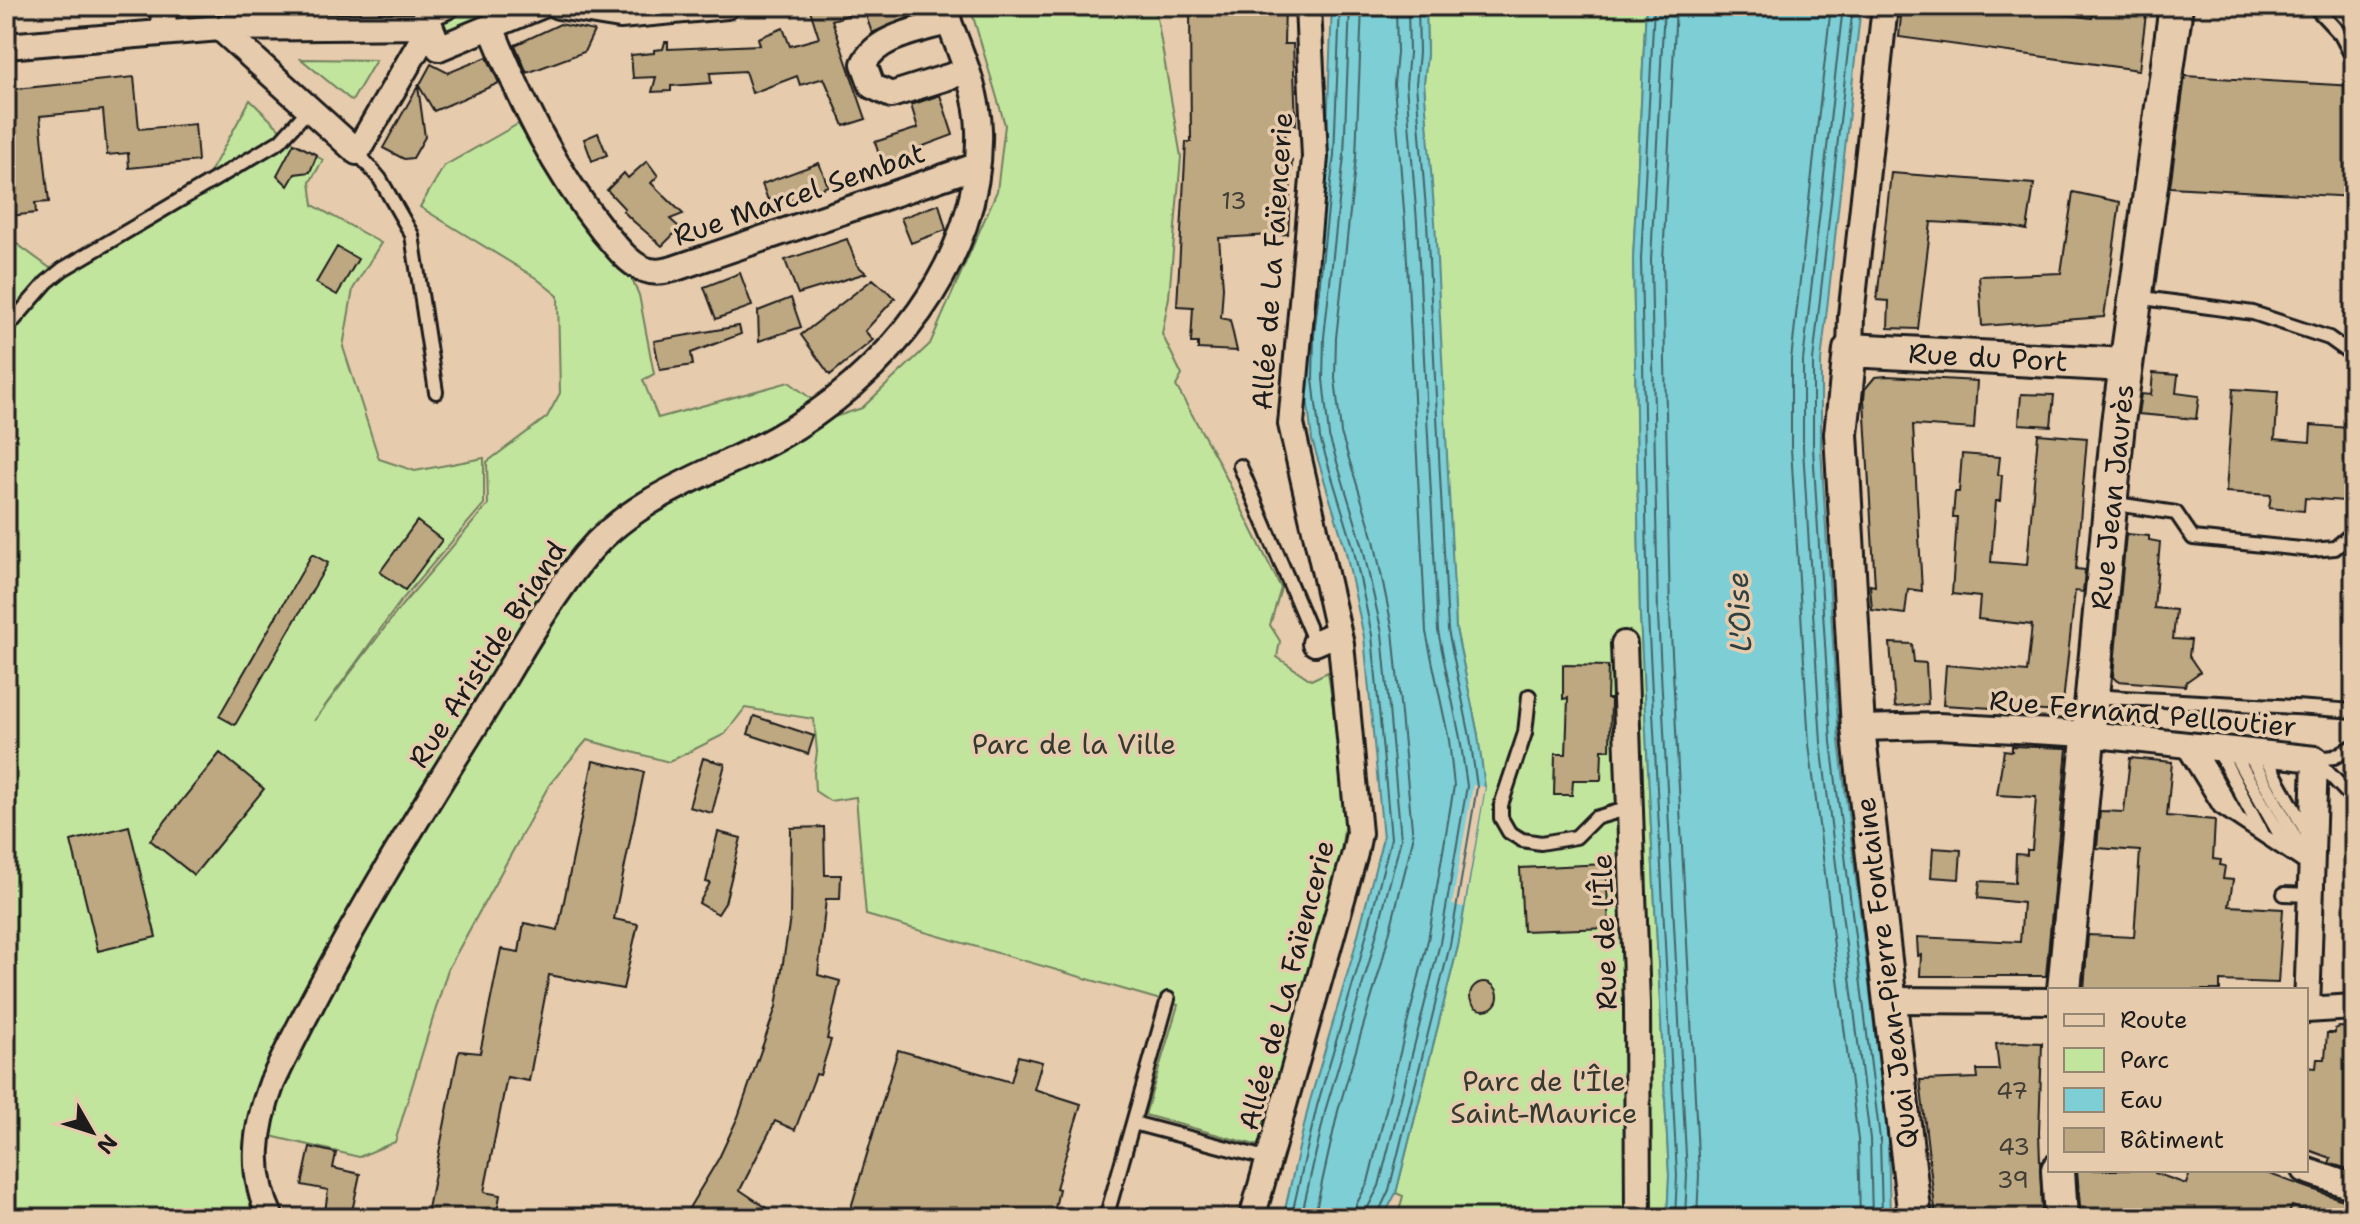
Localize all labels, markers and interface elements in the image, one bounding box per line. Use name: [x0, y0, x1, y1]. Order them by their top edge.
street label: Allée de La Faïencerie: [1243, 111, 1301, 411]
street label: Rue Marcel Sembat: [668, 133, 930, 255]
house number: 13: [1221, 185, 1247, 217]
street label: Rue du Port: [1907, 334, 2069, 380]
street label: Rue Jean Jaurès: [2081, 382, 2143, 612]
street label: Rue Aristide Briand: [399, 533, 575, 775]
water label: L'Oise: [1716, 571, 1762, 653]
street label: Rue Fernand Pelloutier: [1988, 681, 2298, 745]
park label: Parc de la Ville: [972, 725, 1176, 763]
street label: Quai Jean-Pierre Fontaine: [1846, 795, 1926, 1151]
street label: Allée de La Faïencerie: [1229, 836, 1343, 1134]
street label: Rue de l'Île: [1582, 853, 1626, 1011]
legend: [2048, 988, 2308, 1172]
text: Route: [2120, 1004, 2188, 1036]
text: Parc: [2120, 1044, 2169, 1076]
park label: Parc de l'Île Saint-Maurice: [1450, 1062, 1638, 1132]
house number: 47: [1996, 1075, 2028, 1107]
text: Eau: [2120, 1084, 2163, 1116]
north arrow: [52, 1092, 132, 1172]
text: Bâtiment: [2120, 1124, 2224, 1156]
text: N: [90, 1128, 124, 1160]
house number: 43: [1998, 1131, 2030, 1163]
house number: 39: [1997, 1164, 2029, 1196]

